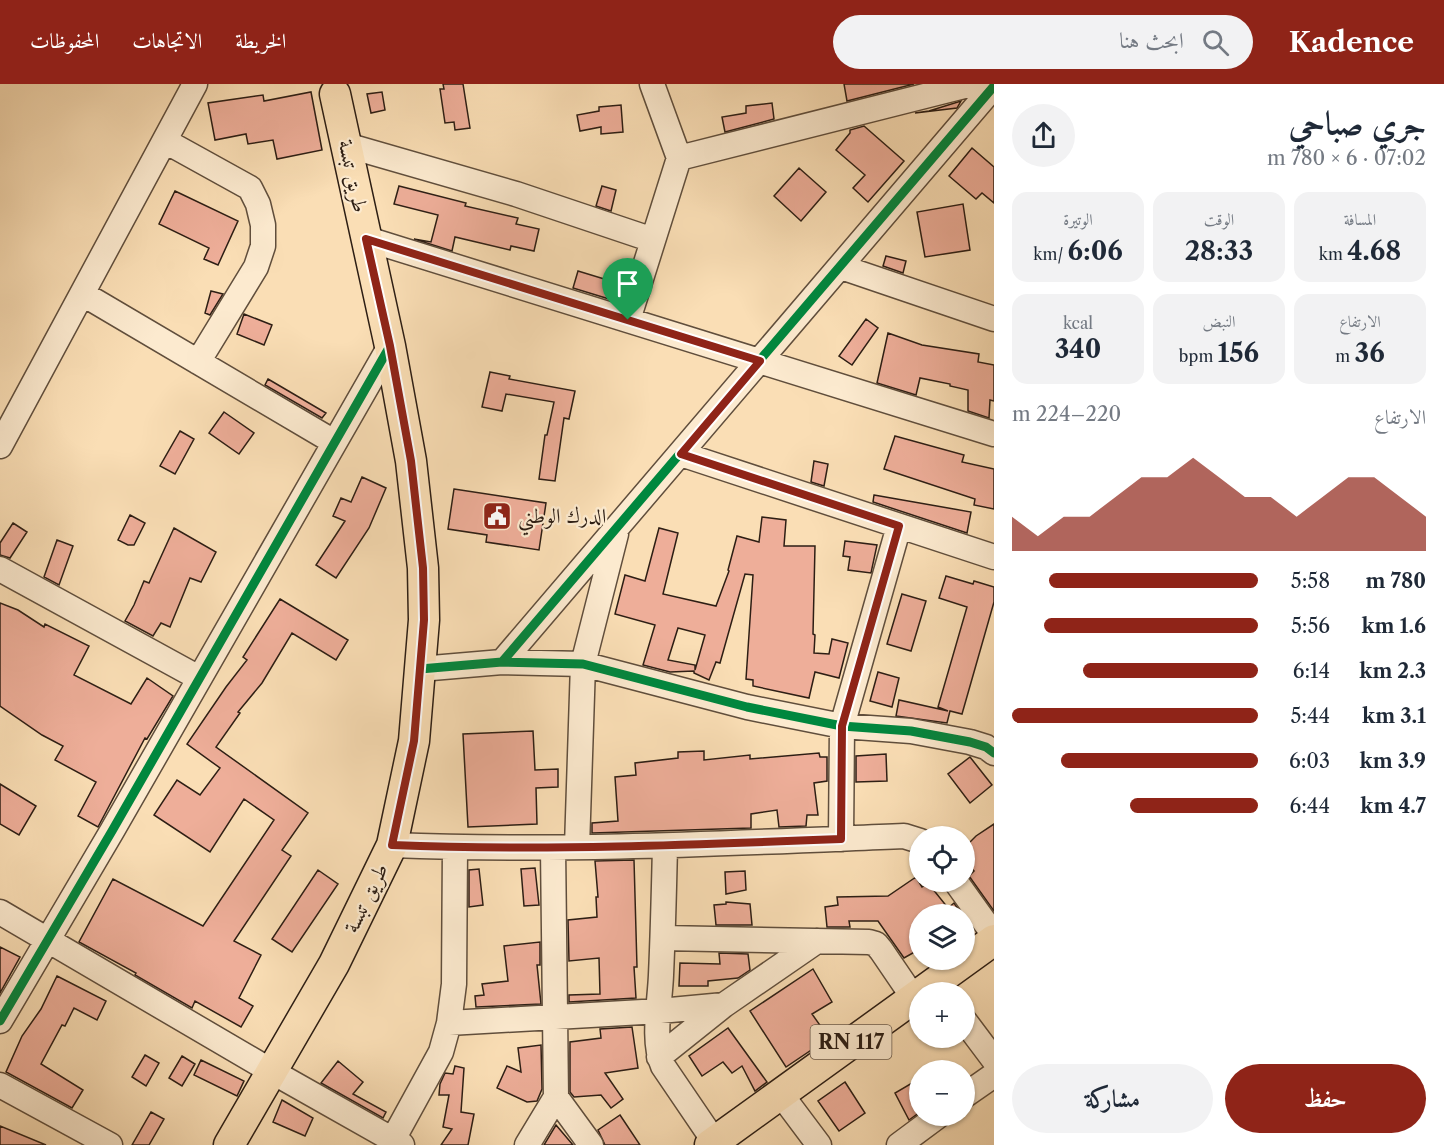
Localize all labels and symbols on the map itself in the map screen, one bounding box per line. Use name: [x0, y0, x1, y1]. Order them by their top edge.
street label: طريق تبسة: [333, 137, 373, 215]
pin: [602, 258, 653, 320]
public building icon: الدرك الوطني: [481, 500, 513, 532]
place label: الدرك الوطني: [518, 503, 606, 536]
street label: طريق تبسة: [338, 859, 394, 937]
road number: RN 117: [810, 1025, 892, 1059]

